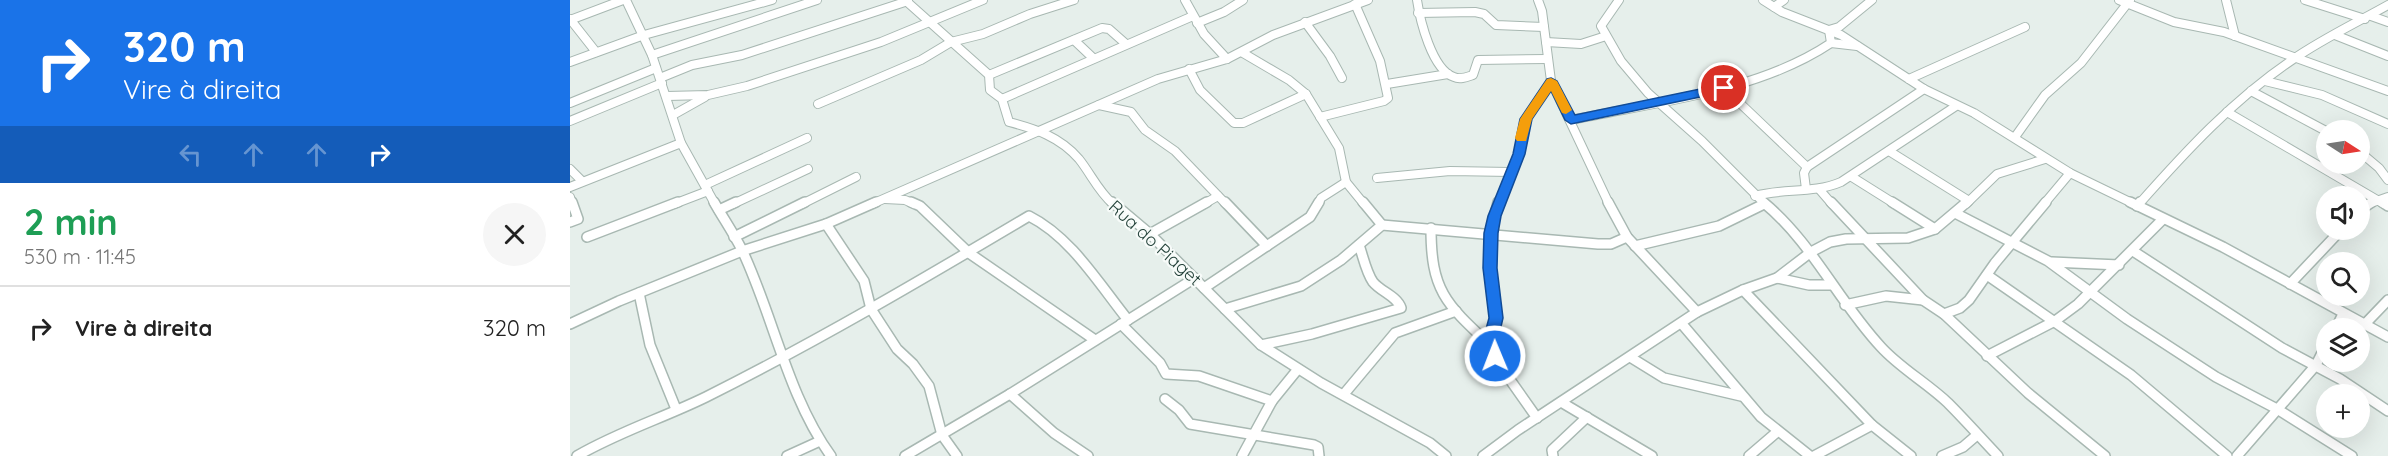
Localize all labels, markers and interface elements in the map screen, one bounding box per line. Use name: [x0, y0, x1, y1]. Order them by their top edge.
text: 320 m: [123, 20, 246, 73]
icon: right: [24, 24, 102, 102]
pin: [1698, 62, 1749, 113]
icon: arrive: [1707, 71, 1740, 104]
text: Vire à direita: [123, 72, 281, 106]
north arrow: [2316, 120, 2370, 174]
map controls: [2316, 120, 2370, 438]
icon: left: [174, 138, 207, 171]
icon: ahead: [237, 138, 270, 171]
icon: ahead: [300, 138, 333, 171]
icon: right: [363, 138, 396, 171]
button: sound: [2316, 186, 2370, 240]
street label: Rua do Piaget: [1104, 195, 1207, 290]
text: 2 min: [24, 199, 118, 244]
button: close: [483, 203, 546, 266]
text: 530 m · 11:45: [24, 244, 136, 269]
button: search: [2316, 252, 2370, 306]
icon: right: [24, 312, 57, 345]
text: Vire à direita: [75, 314, 212, 342]
text: 320 m: [483, 314, 546, 342]
button: layers: [2316, 318, 2370, 372]
position arrow: [1463, 324, 1527, 388]
button: +: [2316, 384, 2370, 438]

